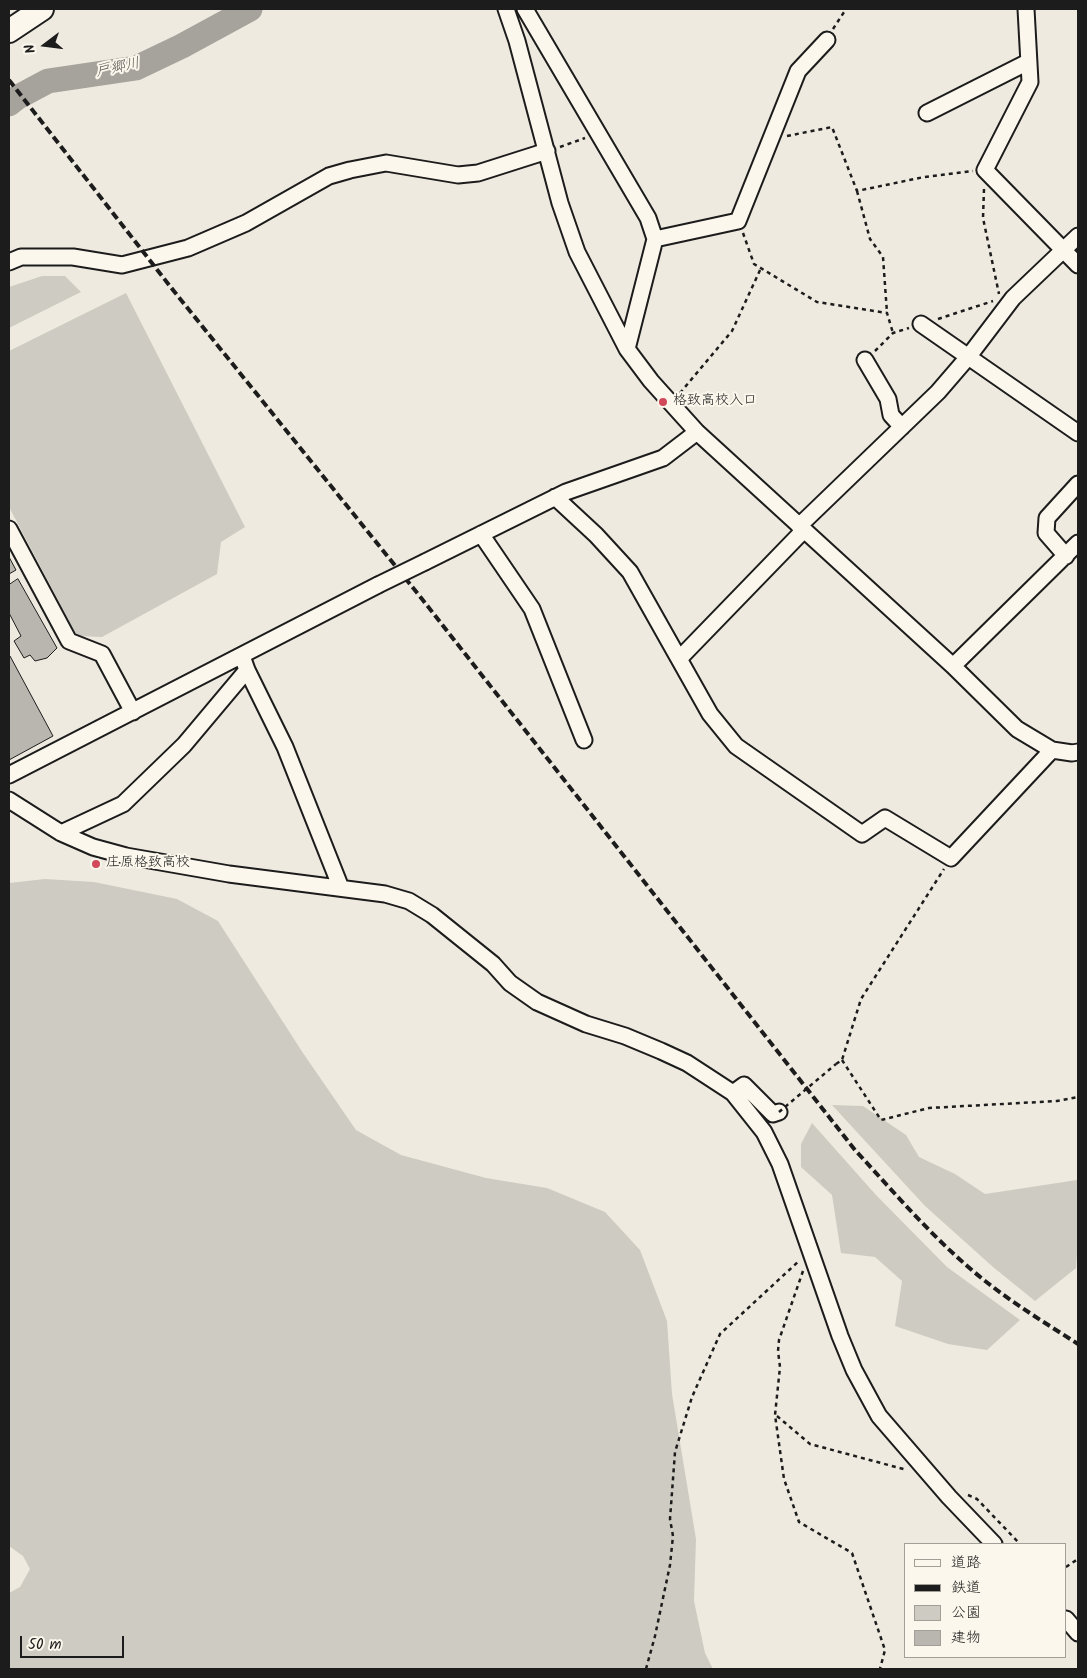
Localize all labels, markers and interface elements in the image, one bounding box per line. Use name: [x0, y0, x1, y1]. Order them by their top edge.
north arrow: [20, 20, 70, 70]
text: N: [19, 42, 42, 56]
water label: 戸郷川: [94, 56, 142, 82]
place label: 格致高校入口: [673, 394, 757, 410]
marker: 格致高校入口: [657, 396, 669, 408]
place label: 庄原格致高校: [106, 856, 190, 872]
marker: 庄原格致高校: [90, 858, 102, 870]
legend: [904, 1543, 1067, 1658]
text: 道路: [951, 1551, 981, 1575]
text: 鉄道: [951, 1576, 981, 1600]
text: 公園: [951, 1601, 981, 1625]
scale bar: [22, 1626, 126, 1658]
text: 建物: [951, 1626, 981, 1650]
text: 50 m: [28, 1633, 62, 1657]

